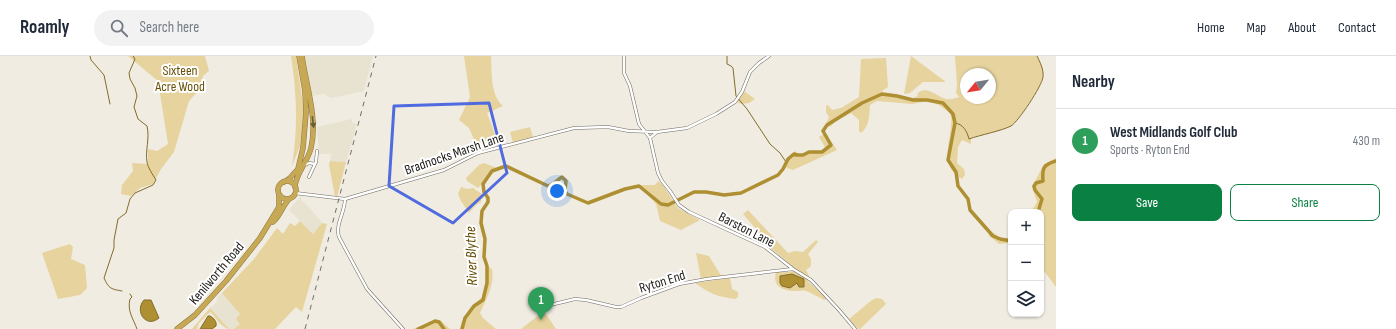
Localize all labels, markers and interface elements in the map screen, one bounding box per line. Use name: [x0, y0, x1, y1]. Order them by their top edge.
search box: [94, 10, 374, 46]
text: Roamly: [20, 16, 70, 39]
icon: search: [108, 17, 130, 39]
text: Search here: [140, 18, 199, 37]
text: Home: [1197, 19, 1225, 36]
text: Map: [1247, 19, 1266, 36]
text: About: [1288, 19, 1316, 36]
text: Contact: [1338, 19, 1376, 36]
park label: Sixteen Acre Wood: [154, 62, 205, 95]
north arrow: [960, 68, 996, 104]
text: Nearby: [1072, 72, 1115, 92]
one-way arrow: [310, 116, 316, 128]
text: West Midlands Golf Club: [1110, 123, 1237, 142]
street label: Bradnocks Marsh Lane: [402, 129, 506, 178]
text: 1: [1082, 133, 1088, 149]
text: 430 m: [1353, 133, 1380, 149]
text: Sports · Ryton End: [1110, 142, 1190, 158]
your location: [547, 181, 567, 201]
button: Save: [1072, 184, 1222, 221]
button: Share: [1230, 184, 1380, 221]
street label: Barston Lane: [716, 208, 778, 251]
map controls: [1008, 209, 1044, 317]
button: +: [1008, 209, 1044, 245]
water label: River Blythe: [461, 226, 482, 286]
street label: Kenilworth Road: [185, 238, 248, 308]
button: −: [1008, 245, 1044, 281]
street label: Ryton End: [637, 266, 688, 297]
button: layers: [1008, 281, 1044, 317]
pin: 1: [528, 287, 554, 320]

